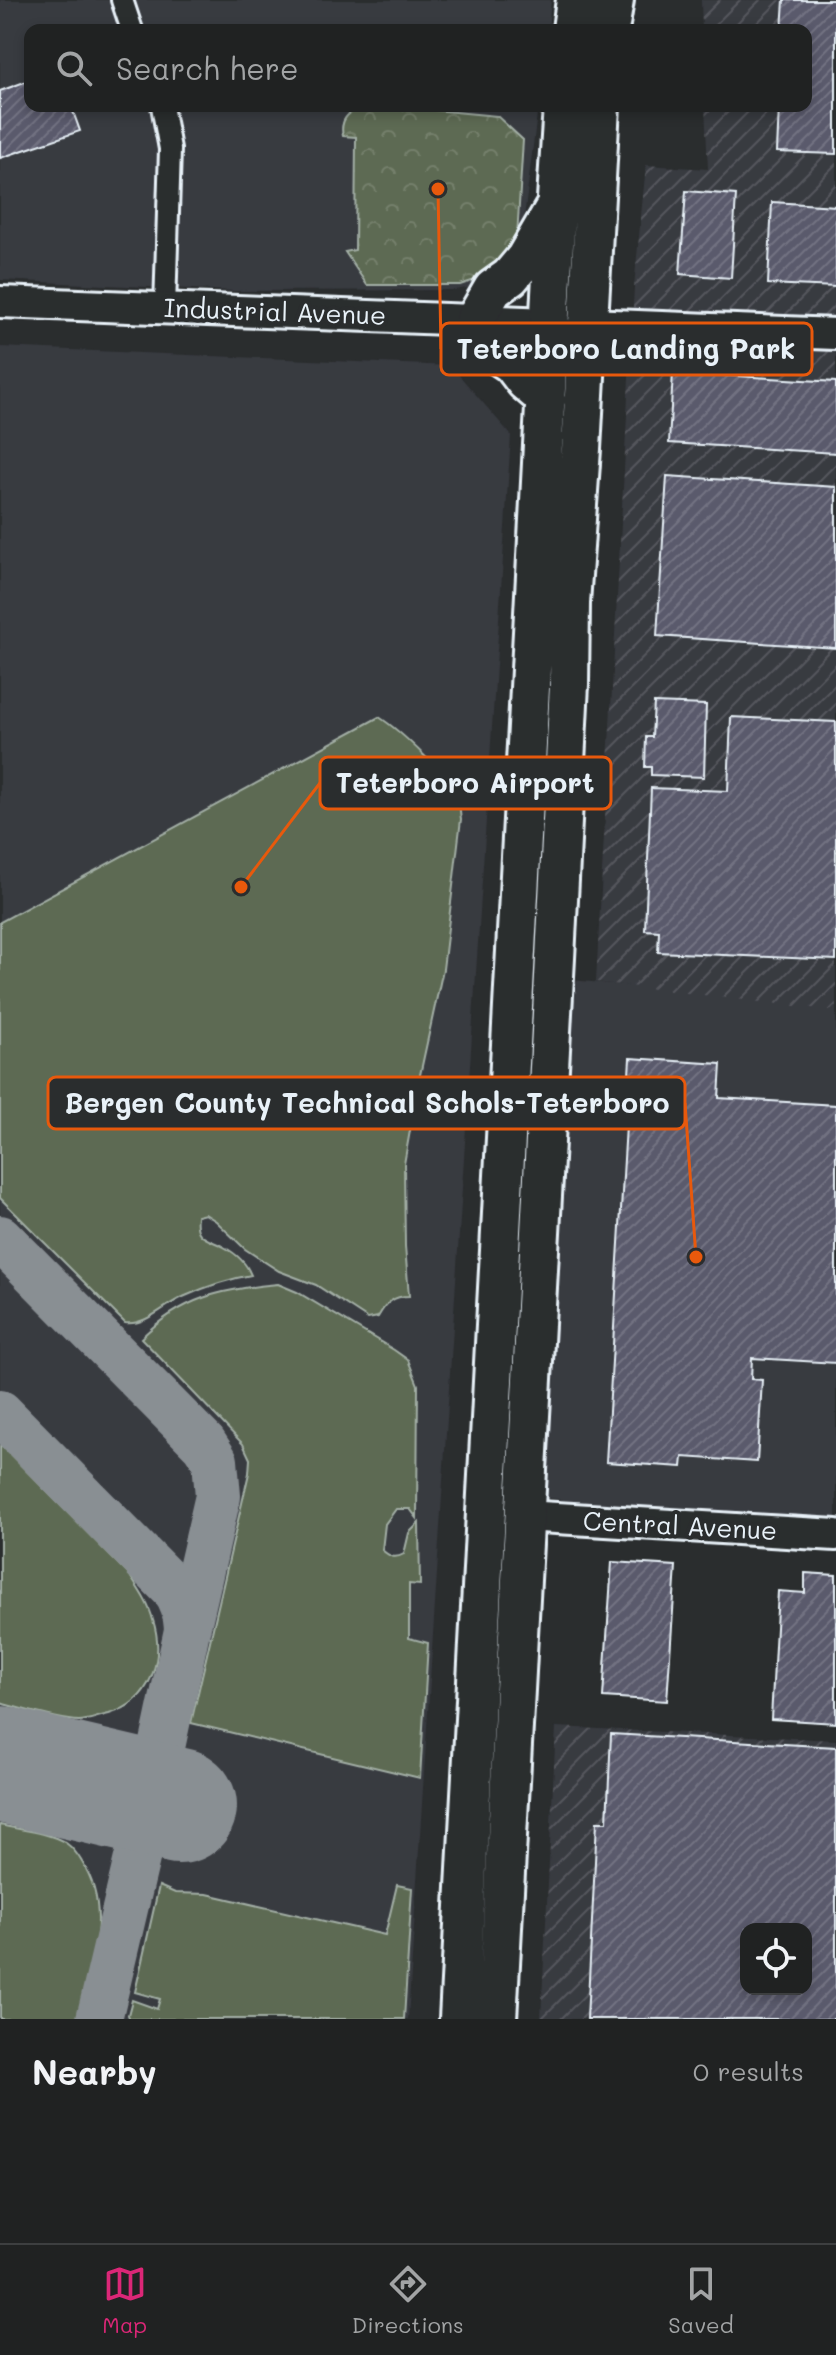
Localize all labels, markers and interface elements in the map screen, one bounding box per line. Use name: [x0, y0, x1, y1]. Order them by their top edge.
search box: [24, 24, 812, 112]
icon: search: [52, 46, 96, 90]
text: Search here: [116, 48, 299, 88]
street label: Industrial Avenue: [163, 290, 387, 332]
callout: Teterboro Landing Park: [441, 323, 812, 375]
text: Teterboro Landing Park: [457, 330, 795, 366]
callout: Teterboro Airport: [320, 757, 611, 809]
text: Teterboro Airport: [336, 764, 594, 800]
callout: Bergen County Technical Schols-Teterboro: [48, 1077, 685, 1129]
text: Bergen County Technical Schols-Teterboro: [65, 1084, 669, 1121]
street label: Central Avenue: [582, 1503, 778, 1547]
map controls: [740, 1923, 812, 1995]
button: locate: [740, 1923, 812, 1995]
text: Nearby: [32, 2049, 157, 2094]
text: 0 results: [693, 2054, 804, 2088]
tab: Map: [102, 2262, 147, 2339]
tab: Directions: [352, 2262, 464, 2339]
tab: Saved: [668, 2262, 734, 2339]

